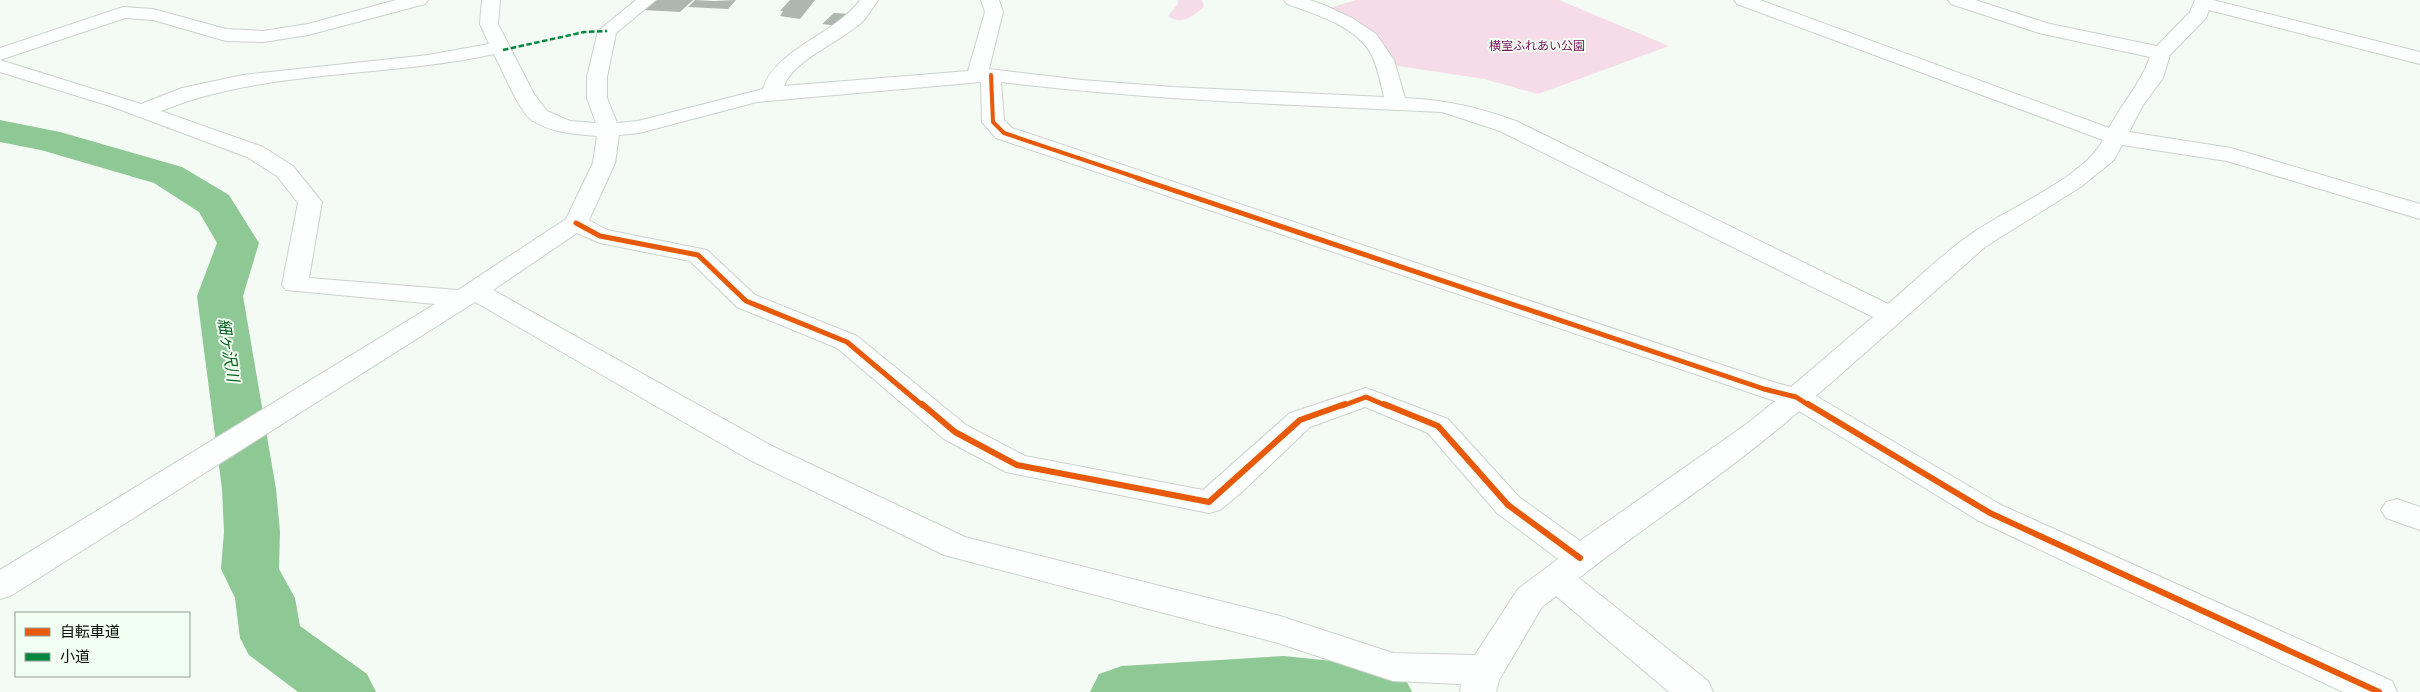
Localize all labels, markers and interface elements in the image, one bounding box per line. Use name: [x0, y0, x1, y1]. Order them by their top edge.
park label: 横室ふれあい公園: [1489, 39, 1585, 52]
water label: 細ヶ沢川: [215, 317, 242, 385]
legend: [15, 612, 190, 677]
text: 自転車道: [60, 624, 120, 640]
text: 小道: [60, 649, 90, 665]

